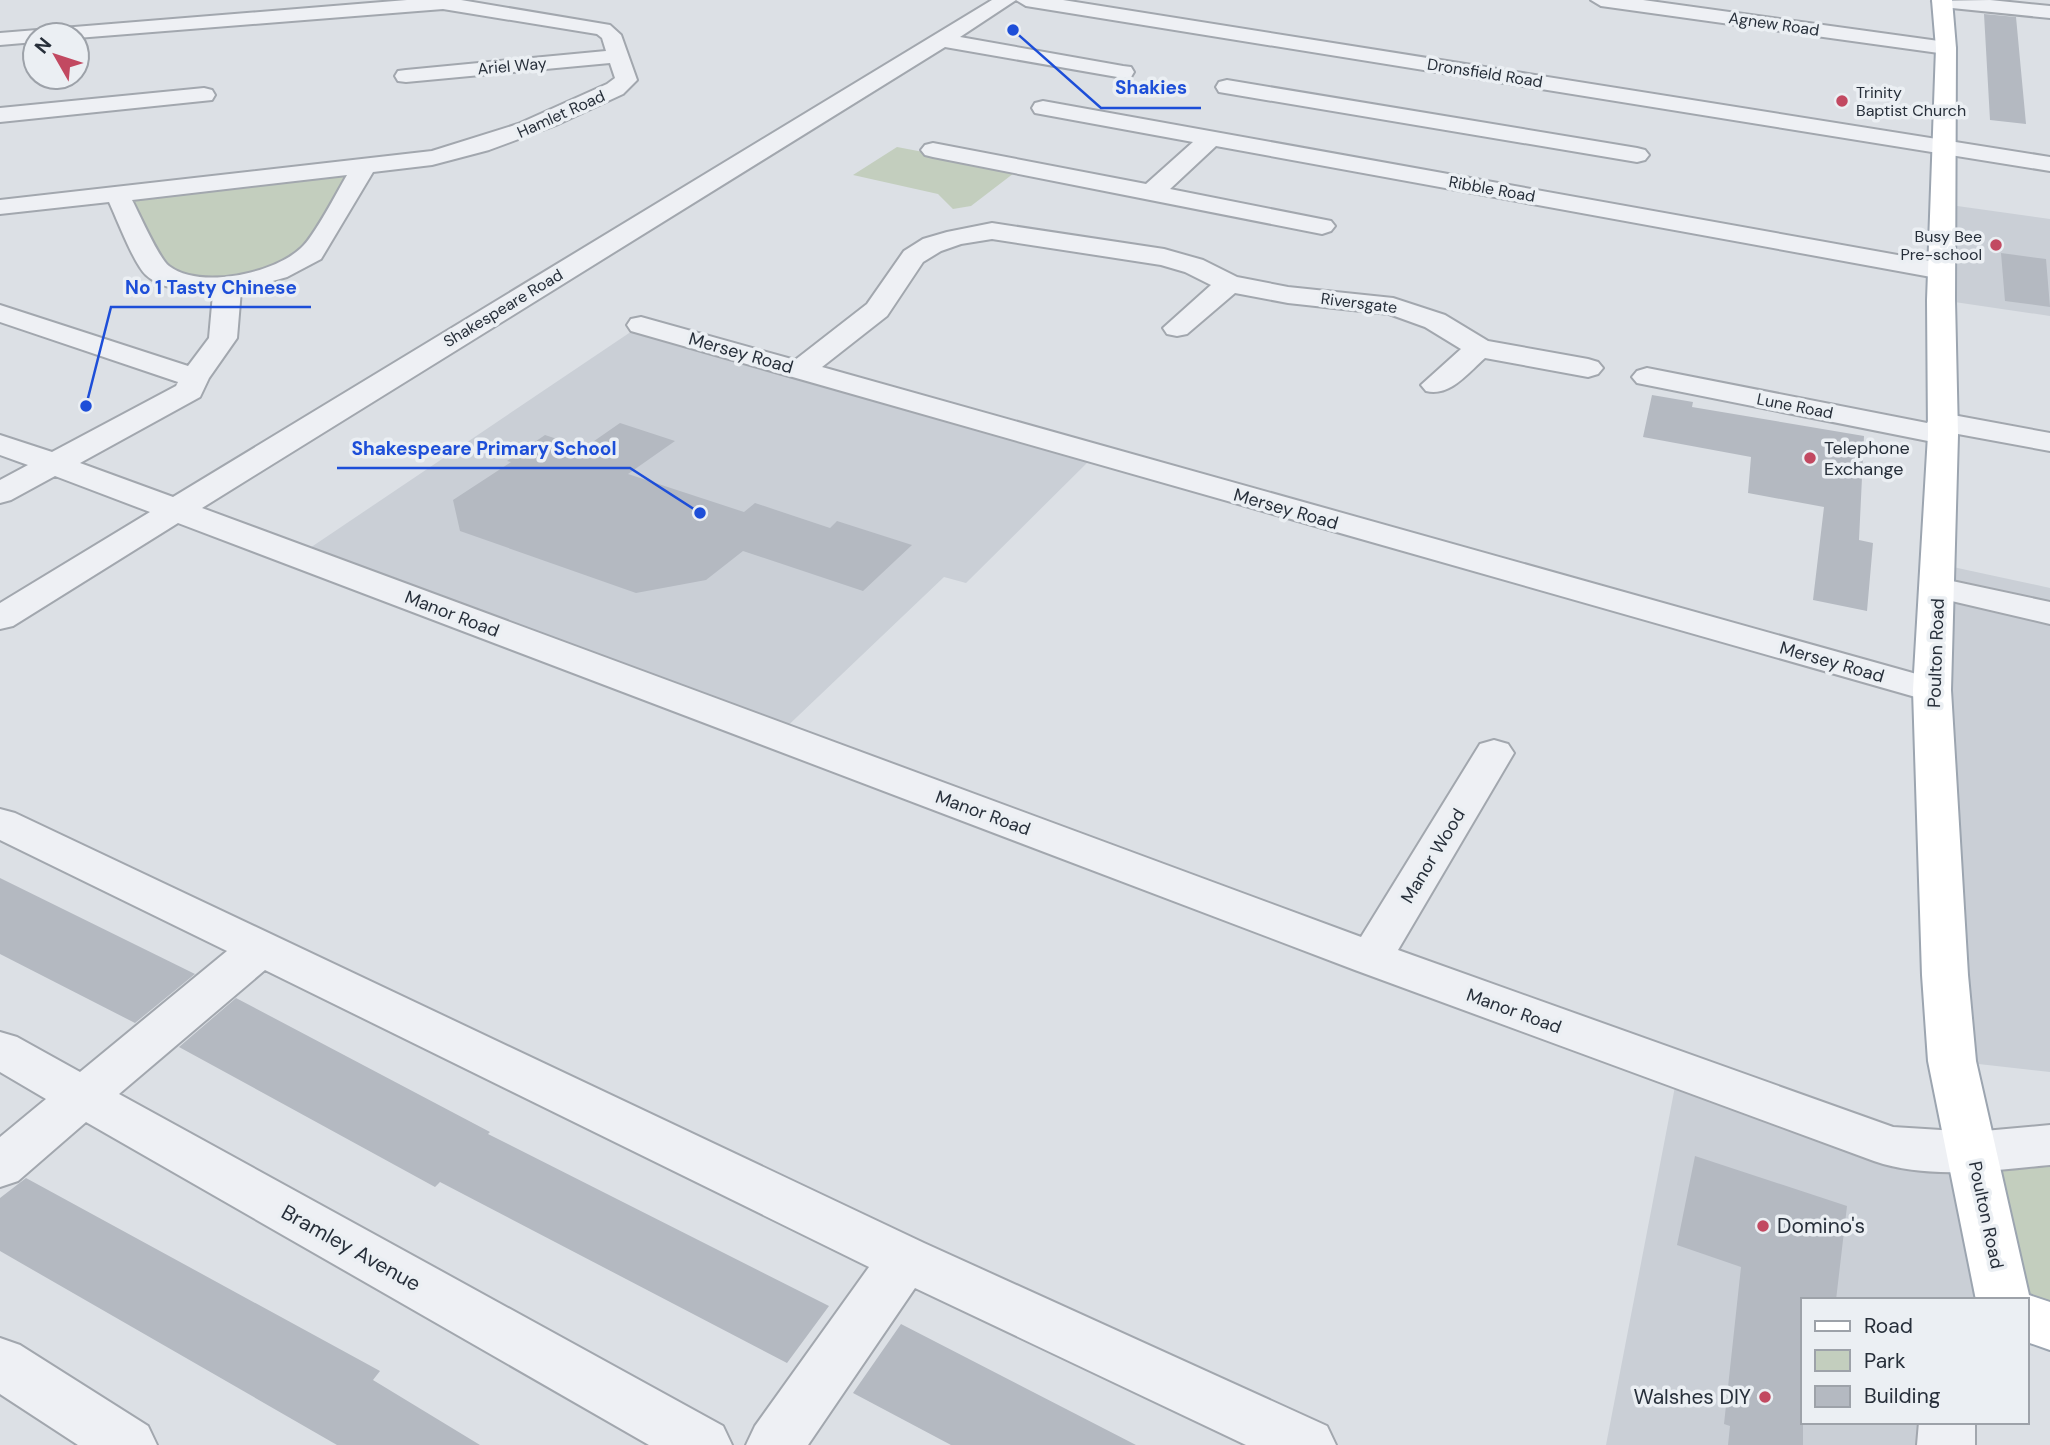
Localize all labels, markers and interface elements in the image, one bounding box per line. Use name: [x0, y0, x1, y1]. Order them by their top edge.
street label: Agnew Road: [1727, 7, 1821, 41]
north arrow: [21, 21, 91, 91]
text: N: [29, 32, 57, 59]
street label: Ariel Way: [477, 53, 548, 79]
street label: Dronsfield Road: [1426, 54, 1544, 92]
callout: Shakies: [1101, 68, 1201, 108]
text: Shakies: [1115, 75, 1187, 100]
place label: Trinity Baptist Church: [1856, 82, 1966, 121]
street label: Hamlet Road: [514, 85, 608, 143]
marker: Trinity Baptist Church: [1834, 93, 1850, 109]
street label: Ribble Road: [1447, 171, 1537, 207]
place label: Busy Bee Pre-school: [1900, 226, 1982, 265]
marker: Busy Bee Pre-school: [1988, 237, 2004, 253]
street label: Shakespeare Road: [439, 264, 567, 352]
callout: No 1 Tasty Chinese: [111, 267, 311, 307]
text: No 1 Tasty Chinese: [125, 275, 297, 300]
street label: Riversgate: [1320, 288, 1398, 318]
street label: Mersey Road: [686, 327, 796, 379]
street label: Lune Road: [1755, 388, 1835, 424]
callout: Shakespeare Primary School: [337, 428, 630, 468]
text: Shakespeare Primary School: [352, 436, 617, 461]
place label: Telephone Exchange: [1824, 436, 1910, 481]
marker: Telephone Exchange: [1802, 450, 1818, 466]
street label: Mersey Road: [1231, 483, 1341, 535]
street label: Manor Road: [401, 585, 503, 643]
street label: Poulton Road: [1922, 598, 1950, 708]
street label: Mersey Road: [1777, 636, 1887, 688]
street label: Manor Road: [932, 785, 1034, 841]
street label: Manor Wood: [1395, 804, 1471, 908]
street label: Manor Road: [1463, 983, 1565, 1039]
street label: Poulton Road: [1963, 1159, 2009, 1271]
street label: Bramley Avenue: [276, 1198, 426, 1298]
place label: Domino's: [1777, 1212, 1865, 1240]
marker: Domino's: [1755, 1218, 1771, 1234]
legend: [1801, 1298, 2029, 1424]
text: Road: [1864, 1312, 1913, 1340]
text: Park: [1864, 1347, 1906, 1375]
text: Building: [1864, 1382, 1941, 1410]
place label: Walshes DIY: [1633, 1383, 1751, 1411]
marker: Walshes DIY: [1757, 1389, 1773, 1405]

